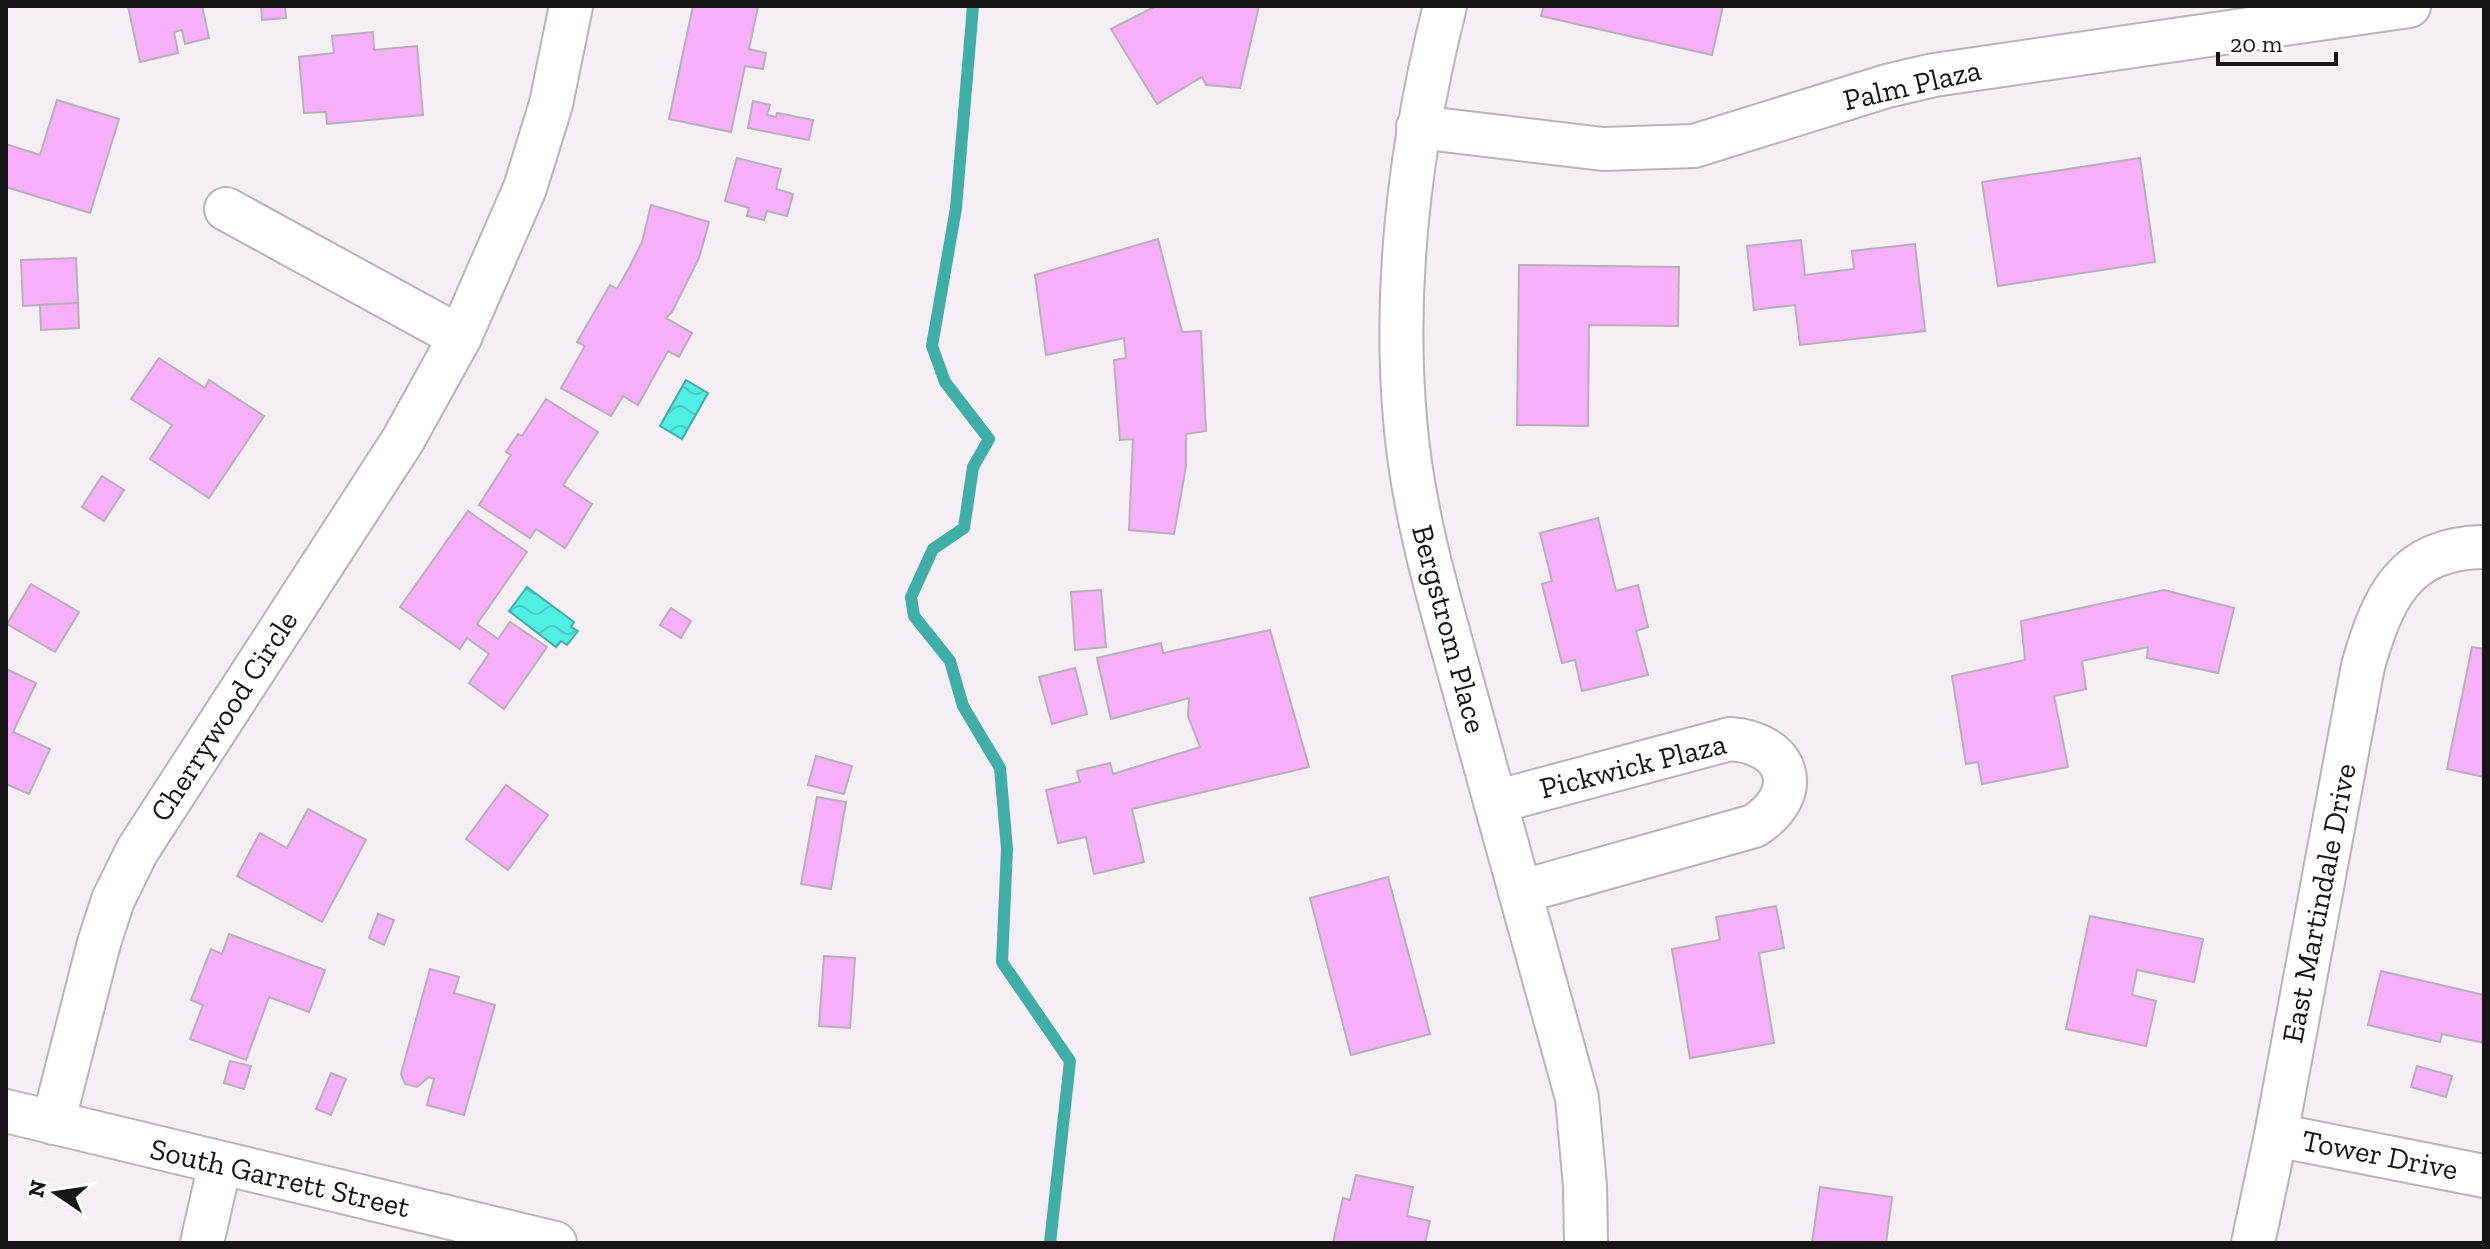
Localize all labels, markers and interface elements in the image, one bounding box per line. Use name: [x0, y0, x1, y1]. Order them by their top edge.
scale bar: [2218, 16, 2336, 66]
text: 20 m: [2230, 29, 2283, 58]
street label: Palm Plaza: [1840, 52, 1984, 118]
street label: Bergstrom Place: [1404, 521, 1494, 737]
street label: Cherrywood Circle: [143, 604, 305, 828]
street label: Pickwick Plaza: [1536, 725, 1730, 807]
street label: East Martindale Drive: [2274, 760, 2364, 1046]
street label: Tower Drive: [2299, 1122, 2461, 1188]
street label: South Garrett Street: [147, 1131, 413, 1225]
north arrow: [16, 1153, 96, 1233]
text: N: [22, 1177, 52, 1200]

